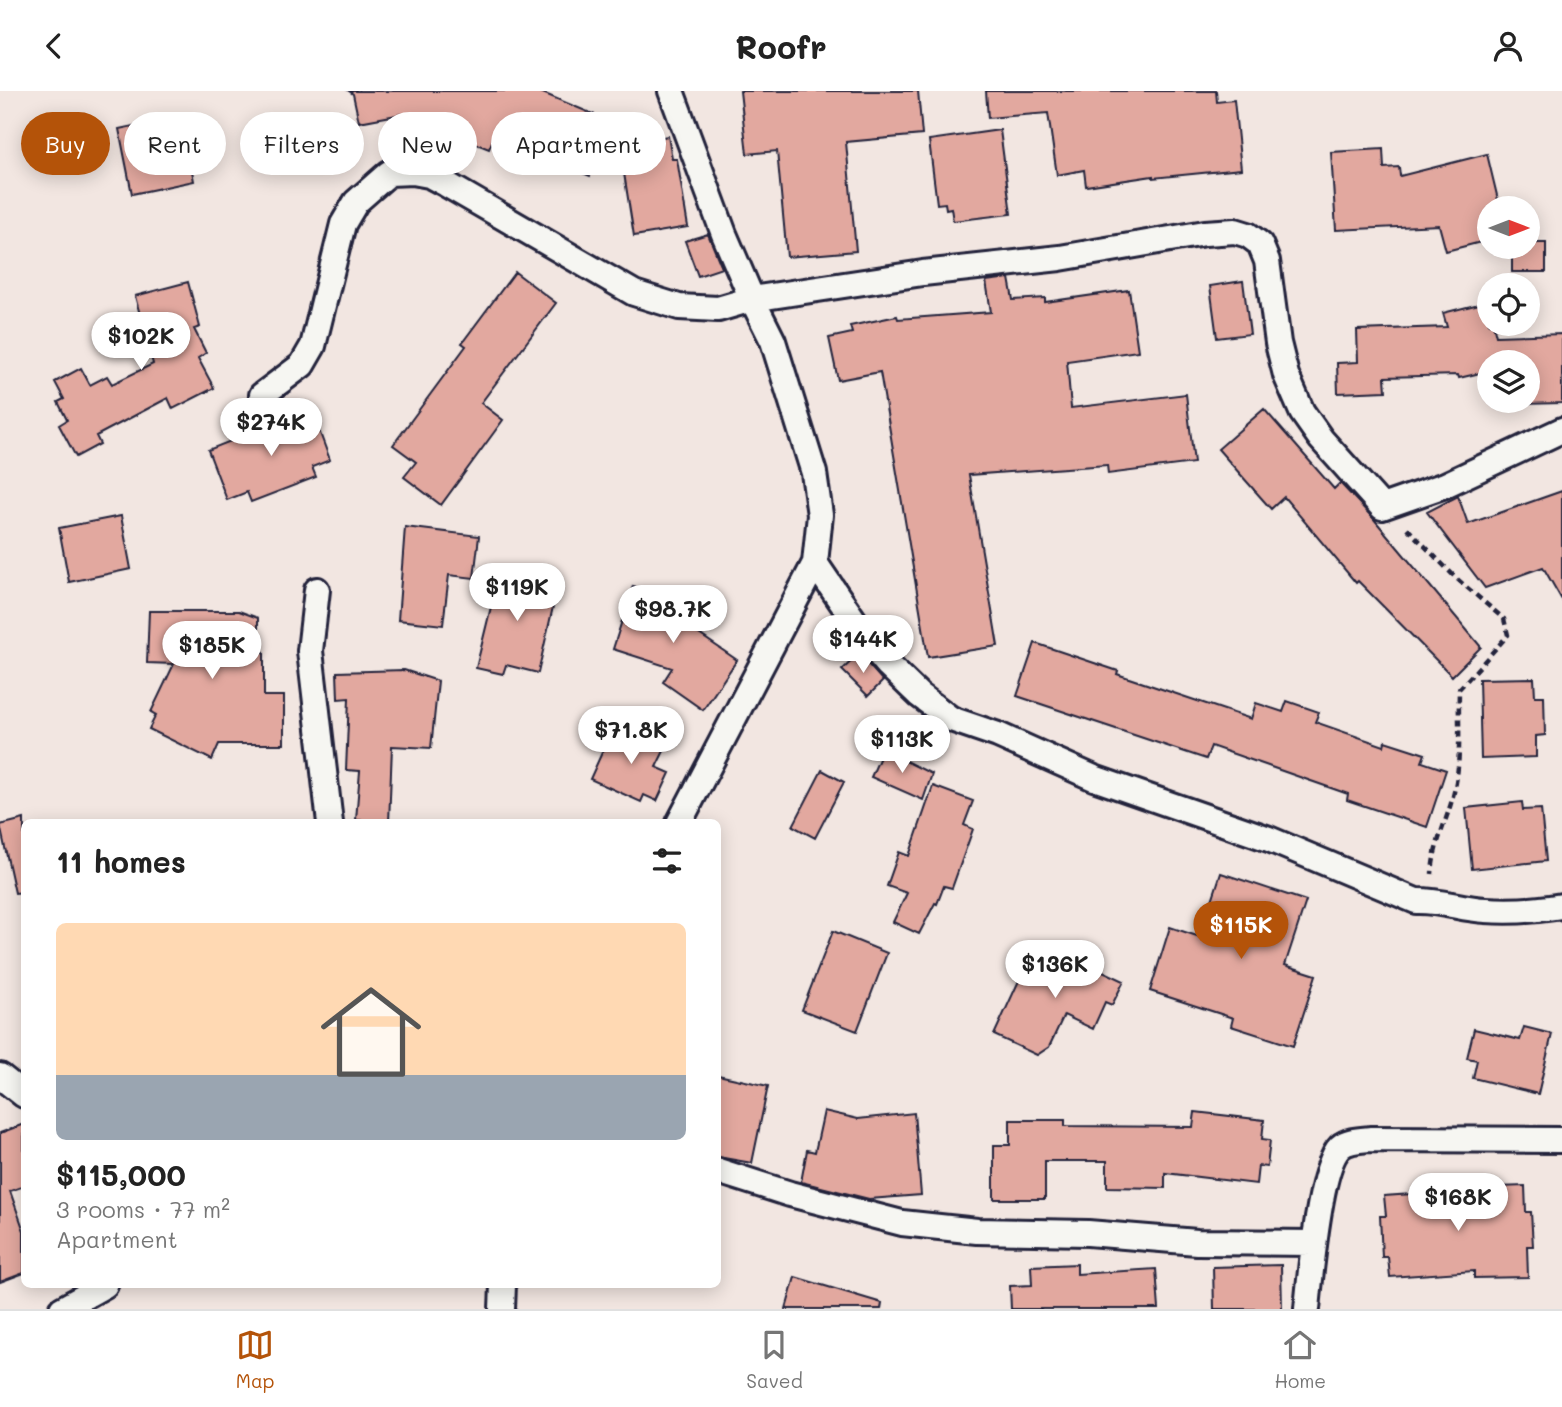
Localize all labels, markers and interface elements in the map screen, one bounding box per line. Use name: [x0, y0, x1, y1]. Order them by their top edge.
text: Roofr: [735, 25, 827, 67]
icon: back: [35, 27, 73, 65]
icon: person: [1489, 27, 1527, 65]
chip: Buy: [21, 112, 110, 175]
chip: Rent: [124, 112, 226, 175]
chip: Filters: [240, 112, 364, 175]
chip: New: [378, 112, 477, 175]
chip: Apartment: [491, 112, 666, 175]
north arrow: [1477, 196, 1540, 259]
map controls: [1477, 196, 1540, 413]
button: locate: [1477, 273, 1540, 336]
pin: $102K: [92, 313, 190, 372]
text: $102K: [107, 320, 175, 350]
button: layers: [1477, 350, 1540, 413]
pin: $274K: [222, 399, 320, 458]
text: $274K: [236, 406, 306, 436]
pin: $119K: [468, 563, 566, 623]
text: $119K: [485, 571, 549, 601]
pin: $98.7K: [616, 585, 730, 645]
text: $98.7K: [634, 593, 712, 623]
pin: $144K: [814, 615, 912, 675]
pin: $185K: [163, 621, 261, 681]
text: $144K: [829, 623, 897, 653]
text: $185K: [178, 629, 246, 659]
pin: $71.8K: [574, 707, 688, 766]
text: $71.8K: [594, 714, 668, 744]
pin: $113K: [853, 715, 951, 775]
text: $113K: [870, 723, 934, 753]
text: 11 homes: [56, 841, 186, 881]
icon: filters: [648, 842, 686, 880]
pin: $115K: [1192, 901, 1290, 961]
text: $115K: [1209, 909, 1273, 939]
pin: $136K: [1006, 941, 1104, 1000]
text: $136K: [1021, 948, 1089, 978]
icon: home: [308, 969, 434, 1095]
text: $115,000: [56, 1154, 186, 1194]
pin: $168K: [1409, 1173, 1507, 1233]
text: $168K: [1424, 1181, 1492, 1211]
text: 3 rooms · 77 m²: [56, 1194, 230, 1224]
text: Apartment: [56, 1224, 178, 1254]
tab: Map: [236, 1326, 275, 1393]
tab: Saved: [746, 1326, 803, 1393]
tab: Home: [1274, 1326, 1326, 1393]

